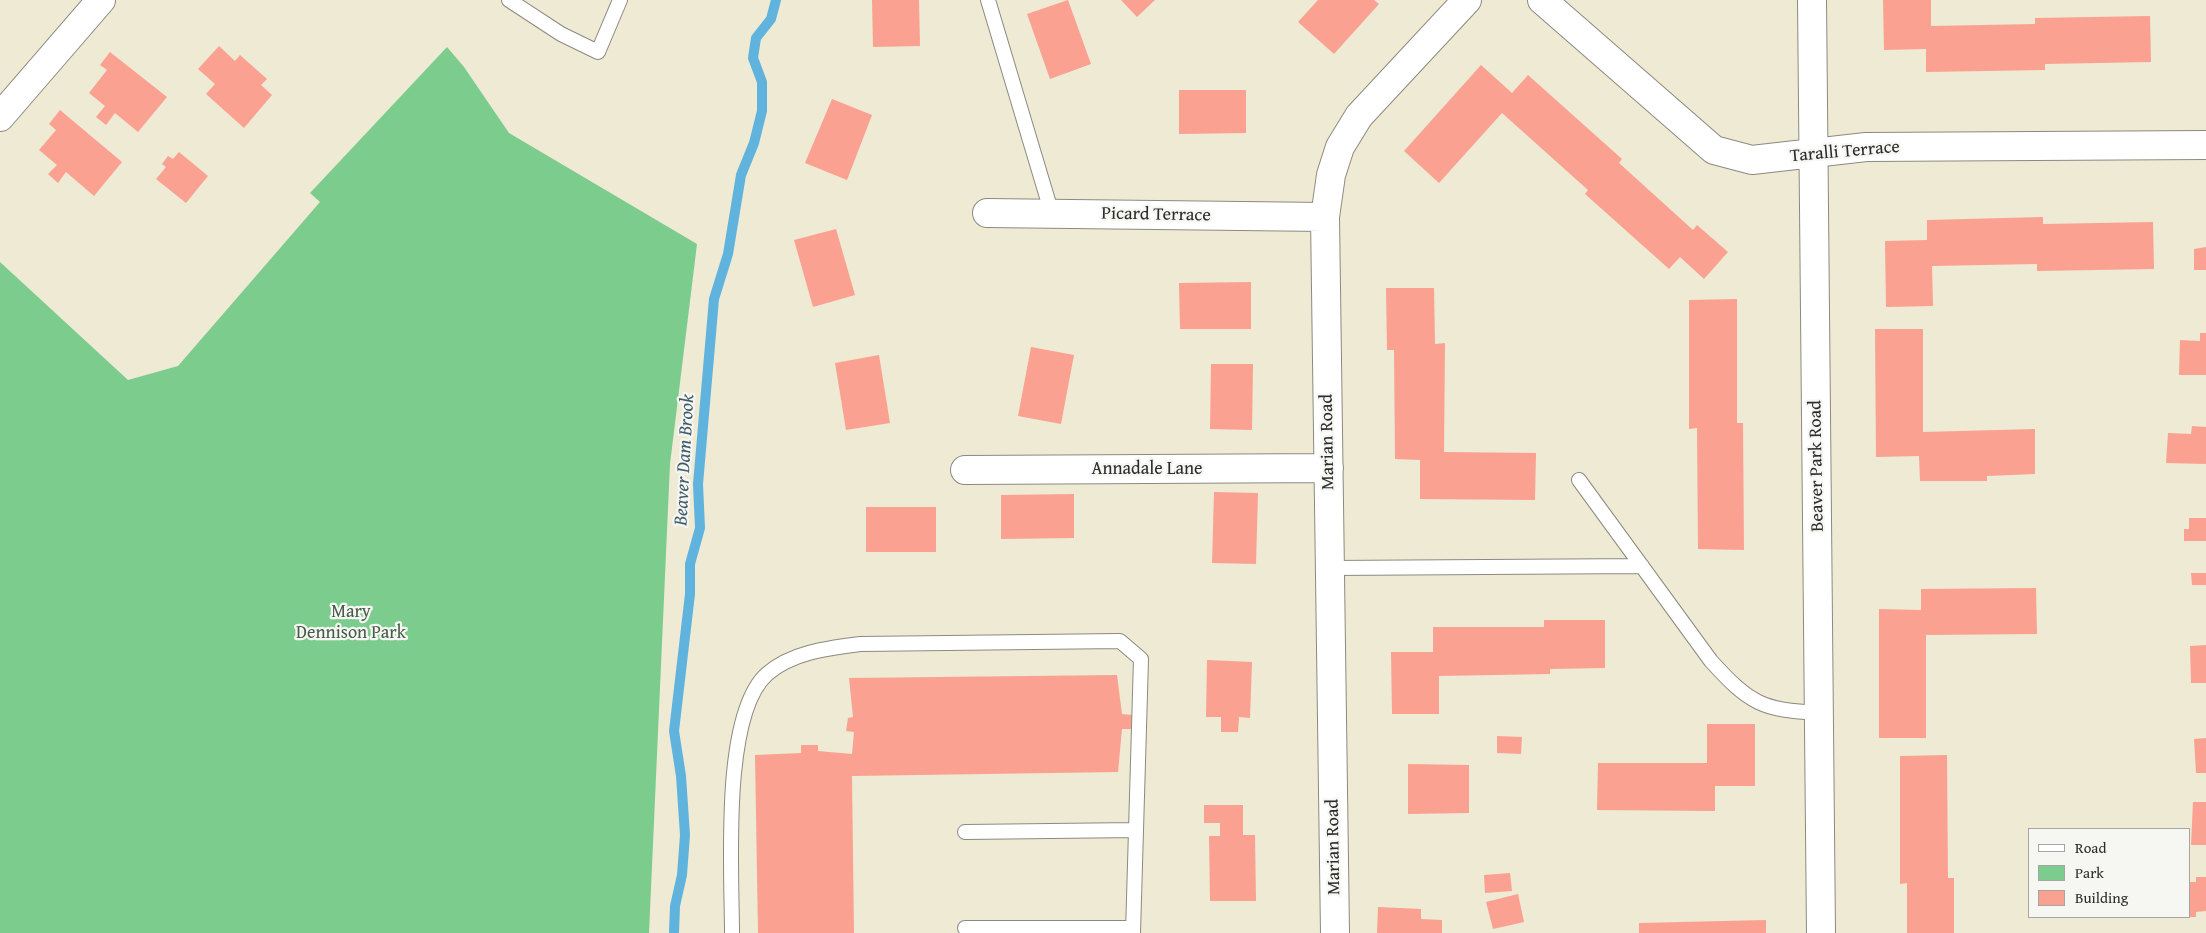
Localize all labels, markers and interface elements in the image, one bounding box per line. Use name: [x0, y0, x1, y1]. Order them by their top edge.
street label: Taralli Terrace: [1789, 136, 1901, 168]
street label: Picard Terrace: [1101, 203, 1211, 227]
water label: Beaver Dam Brook: [670, 394, 700, 526]
street label: Marian Road: [1316, 394, 1340, 490]
street label: Beaver Park Road: [1805, 400, 1829, 532]
street label: Annadale Lane: [1091, 458, 1203, 480]
park label: Mary Dennison Park: [296, 601, 406, 644]
street label: Marian Road: [1322, 799, 1346, 895]
legend: [2028, 828, 2191, 918]
text: Road: [2075, 837, 2106, 858]
text: Park: [2075, 862, 2104, 883]
text: Building: [2075, 887, 2128, 908]

